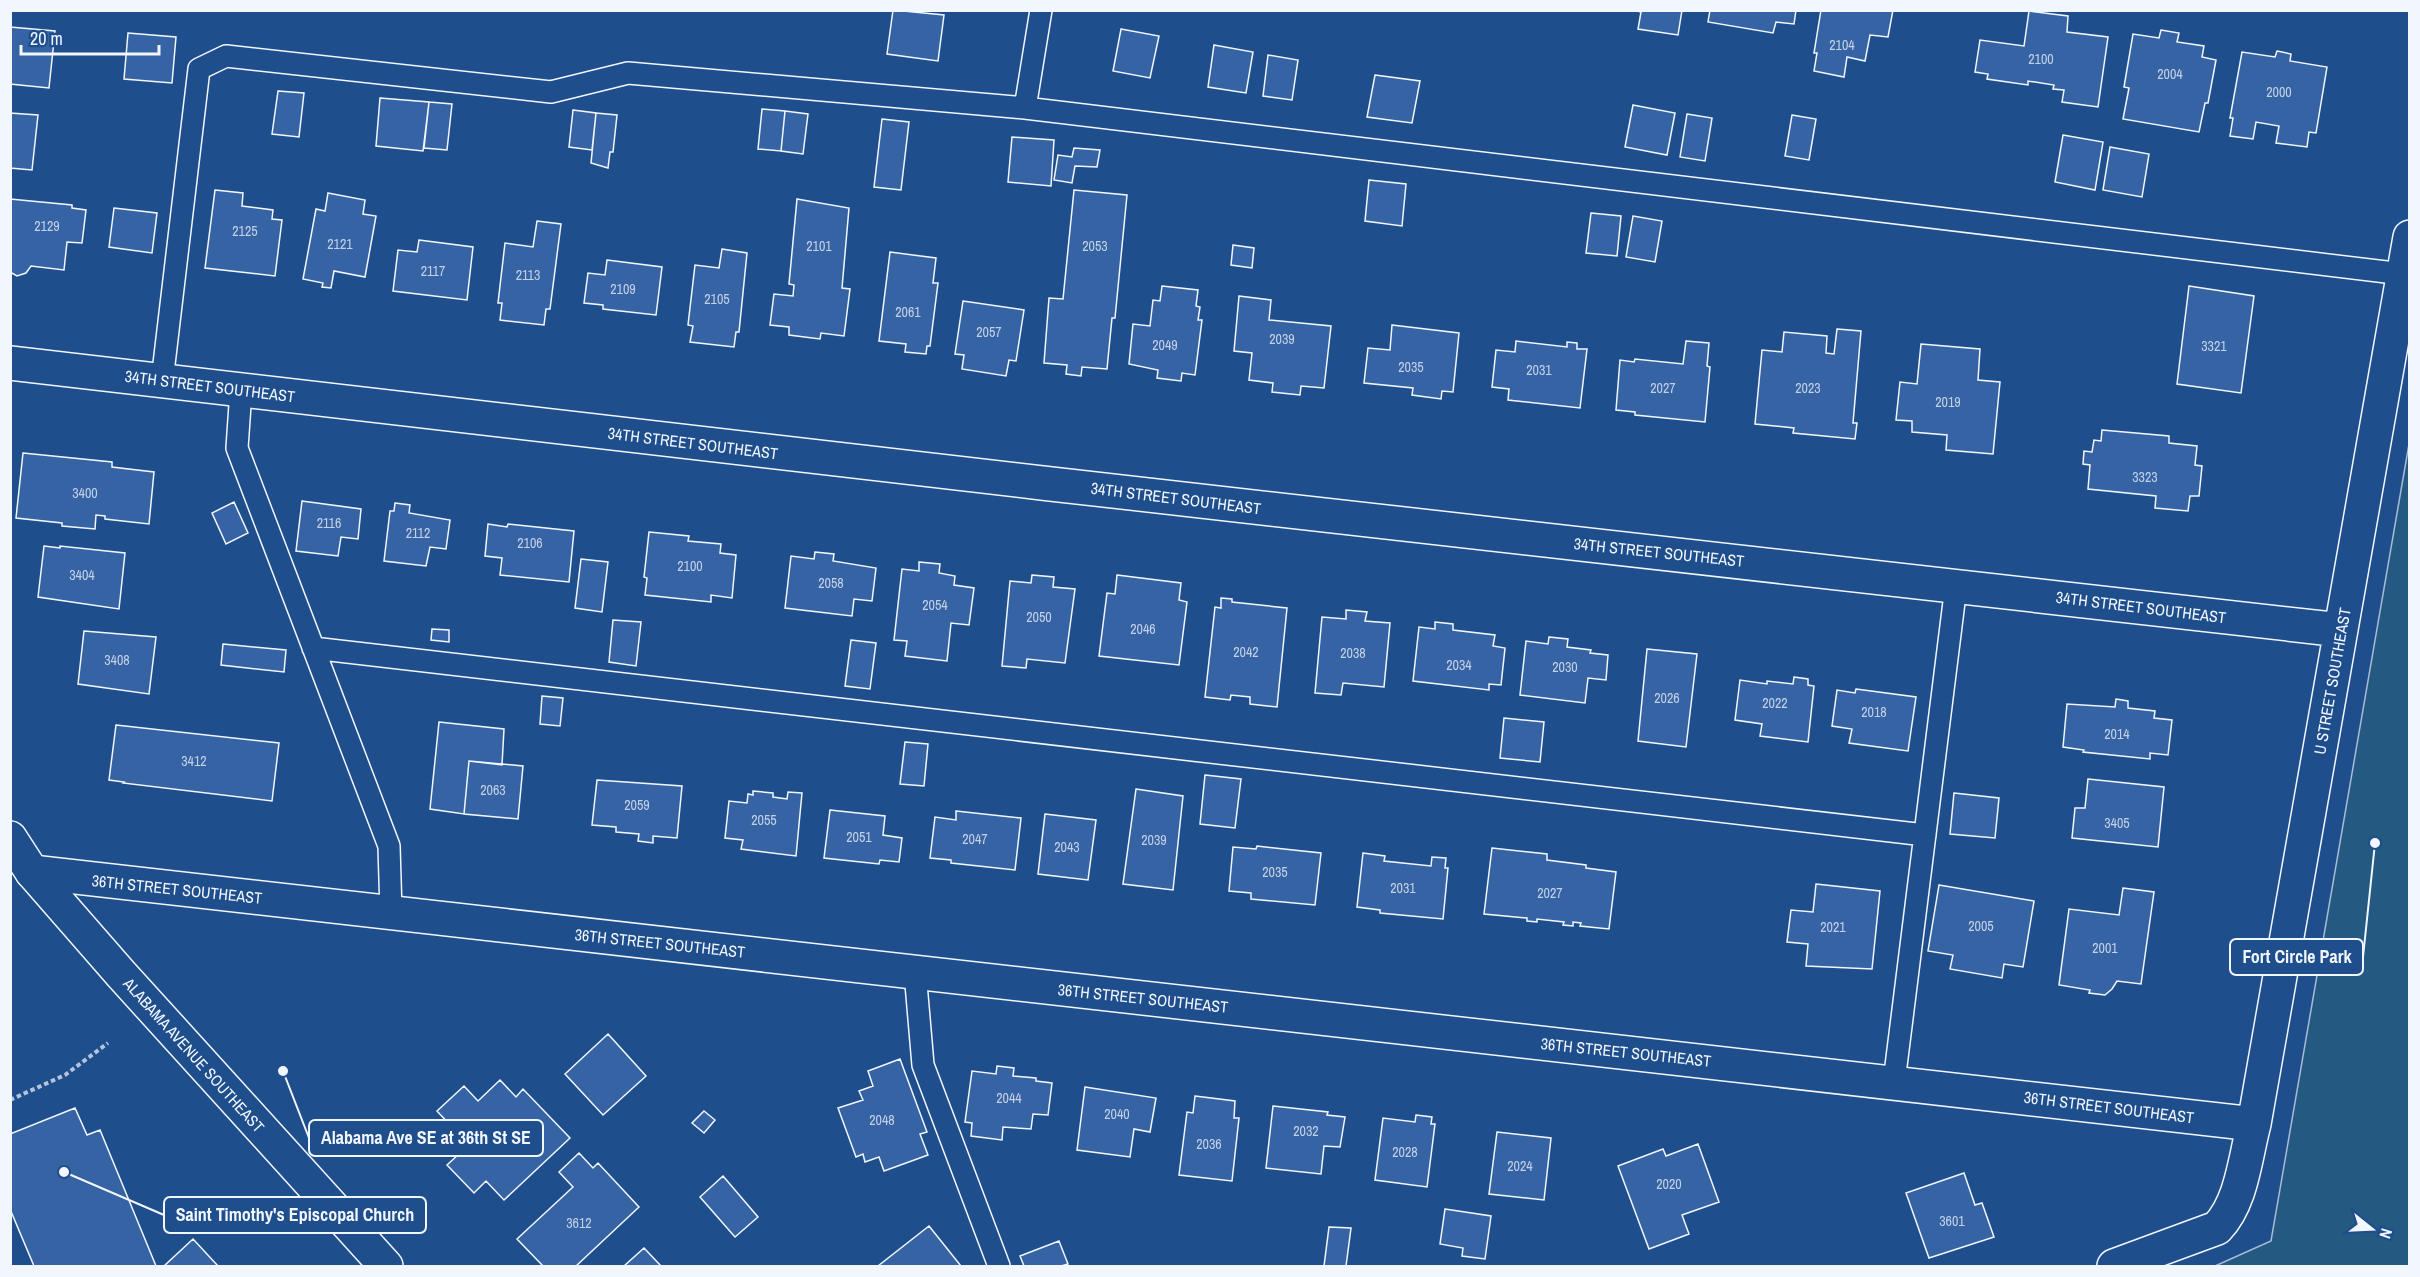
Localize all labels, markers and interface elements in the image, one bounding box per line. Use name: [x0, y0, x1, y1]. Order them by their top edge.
scale bar: [21, 18, 159, 56]
text: 20 m: [30, 26, 63, 51]
house number: 2104: [1829, 36, 1855, 54]
house number: 2100: [2028, 50, 2054, 68]
house number: 2004: [2157, 65, 2183, 83]
house number: 2000: [2266, 83, 2292, 101]
house number: 2129: [34, 217, 60, 235]
house number: 2125: [232, 222, 258, 240]
house number: 2121: [327, 235, 353, 253]
house number: 2101: [806, 237, 832, 255]
house number: 2053: [1082, 237, 1108, 255]
house number: 2117: [421, 262, 445, 280]
house number: 2113: [516, 266, 540, 284]
house number: 2109: [610, 280, 636, 298]
house number: 2105: [704, 290, 730, 308]
house number: 2061: [895, 303, 921, 321]
house number: 2057: [976, 323, 1002, 341]
house number: 2039: [1269, 330, 1295, 348]
house number: 2049: [1152, 336, 1178, 354]
house number: 3321: [2201, 337, 2227, 355]
house number: 2035: [1398, 358, 1424, 376]
house number: 2031: [1526, 361, 1552, 379]
street label: 34TH STREET SOUTHEAST: [124, 365, 296, 407]
house number: 2027: [1650, 379, 1676, 397]
house number: 2023: [1795, 379, 1821, 397]
house number: 2019: [1935, 393, 1961, 411]
street label: 34TH STREET SOUTHEAST: [607, 422, 779, 464]
house number: 3323: [2132, 468, 2158, 486]
street label: 34TH STREET SOUTHEAST: [1090, 477, 1262, 519]
house number: 3400: [72, 484, 98, 502]
house number: 2116: [317, 514, 341, 532]
house number: 2112: [406, 524, 430, 542]
street label: 34TH STREET SOUTHEAST: [1573, 532, 1745, 572]
house number: 2106: [517, 534, 543, 552]
house number: 2100: [677, 557, 703, 575]
house number: 3404: [69, 566, 95, 584]
house number: 2058: [818, 574, 844, 592]
street label: 34TH STREET SOUTHEAST: [2055, 586, 2227, 628]
house number: 2054: [922, 596, 948, 614]
street label: U STREET SOUTHEAST: [2308, 606, 2356, 756]
house number: 2050: [1026, 608, 1052, 626]
house number: 2046: [1130, 620, 1156, 638]
house number: 2042: [1233, 643, 1259, 661]
house number: 2038: [1340, 644, 1366, 662]
house number: 3408: [104, 651, 130, 669]
house number: 2034: [1446, 656, 1472, 674]
house number: 2030: [1552, 658, 1578, 676]
house number: 2026: [1654, 689, 1680, 707]
house number: 2022: [1762, 694, 1788, 712]
house number: 2018: [1861, 703, 1887, 721]
house number: 2014: [2104, 725, 2130, 743]
house number: 3412: [181, 752, 207, 770]
house number: 2063: [480, 781, 506, 799]
house number: 2059: [624, 796, 650, 814]
house number: 2055: [751, 811, 777, 829]
house number: 3405: [2104, 814, 2130, 832]
house number: 2051: [846, 828, 872, 846]
house number: 2047: [962, 830, 988, 848]
house number: 2039: [1141, 831, 1167, 849]
house number: 2043: [1054, 838, 1080, 856]
house number: 2035: [1262, 863, 1288, 881]
street label: 36TH STREET SOUTHEAST: [91, 869, 263, 909]
house number: 2031: [1390, 879, 1416, 897]
house number: 2027: [1537, 884, 1563, 902]
house number: 2005: [1968, 917, 1994, 935]
house number: 2021: [1820, 918, 1846, 936]
street label: 36TH STREET SOUTHEAST: [574, 923, 746, 963]
house number: 2001: [2092, 939, 2118, 957]
callout: Fort Circle Park: [2230, 939, 2363, 975]
text: Fort Circle Park: [2242, 944, 2352, 969]
street label: ALABAMA AVENUE SOUTHEAST: [118, 972, 269, 1137]
street label: 36TH STREET SOUTHEAST: [1057, 978, 1229, 1018]
street label: 36TH STREET SOUTHEAST: [1540, 1032, 1712, 1072]
street label: 36TH STREET SOUTHEAST: [2023, 1086, 2195, 1128]
house number: 2044: [996, 1089, 1022, 1107]
house number: 2040: [1104, 1105, 1130, 1123]
house number: 2048: [869, 1111, 895, 1129]
callout: Alabama Ave SE at 36th St SE: [309, 1120, 543, 1156]
house number: 2032: [1293, 1122, 1319, 1140]
text: Alabama Ave SE at 36th St SE: [321, 1125, 531, 1150]
house number: 2036: [1196, 1135, 1222, 1153]
house number: 2028: [1392, 1143, 1418, 1161]
house number: 2024: [1507, 1157, 1533, 1175]
house number: 2020: [1656, 1175, 1682, 1193]
callout: Saint Timothy's Episcopal Church: [164, 1197, 426, 1233]
north arrow: [2342, 1199, 2402, 1259]
text: Saint Timothy's Episcopal Church: [176, 1202, 414, 1227]
house number: 3601: [1939, 1212, 1965, 1230]
house number: 3612: [566, 1214, 592, 1232]
text: N: [2374, 1226, 2398, 1242]

